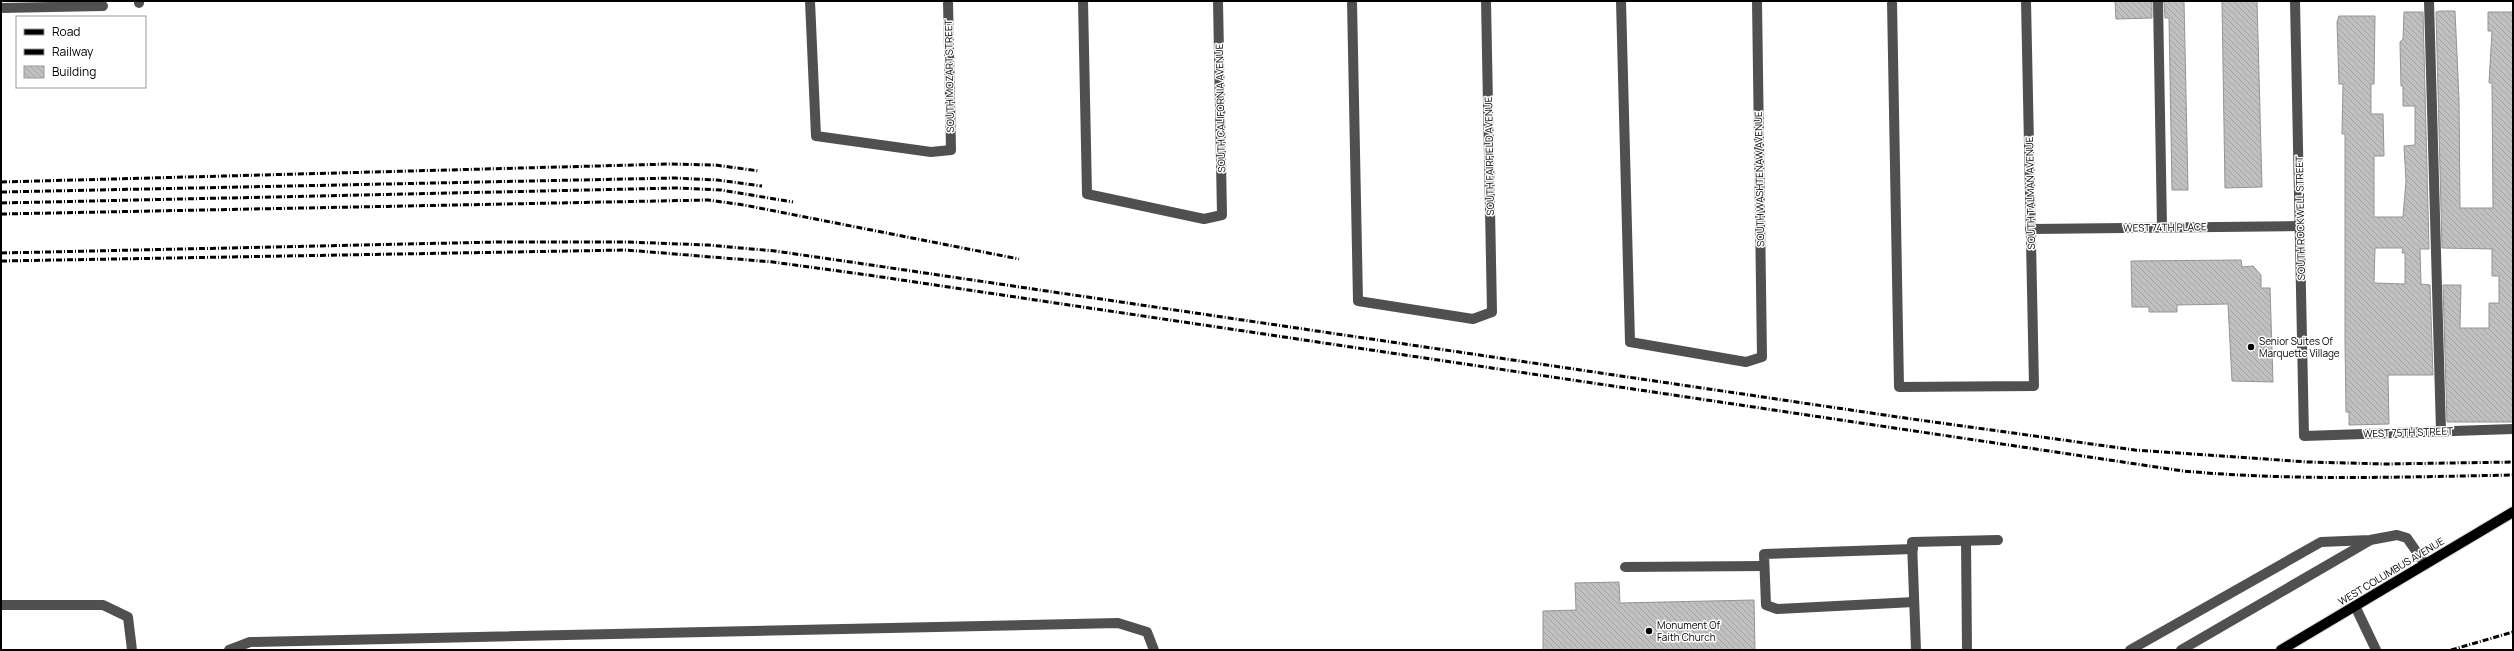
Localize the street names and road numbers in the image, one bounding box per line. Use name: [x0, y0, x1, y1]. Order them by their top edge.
street label: SOUTH MOZART STREET: [941, 19, 957, 133]
street label: SOUTH CALIFORNIA AVENUE: [1212, 43, 1228, 173]
street label: SOUTH FAIRFIELD AVENUE: [1481, 96, 1497, 216]
street label: SOUTH WASHTENAW AVENUE: [1751, 111, 1767, 247]
street label: SOUTH TALMAN AVENUE: [2022, 136, 2038, 250]
street label: SOUTH ROCKWELL STREET: [2292, 156, 2308, 280]
street label: WEST 74TH PLACE: [2123, 219, 2207, 235]
street label: WEST 75TH STREET: [2363, 423, 2453, 441]
street label: WEST COLUMBUS AVENUE: [2335, 534, 2447, 608]

